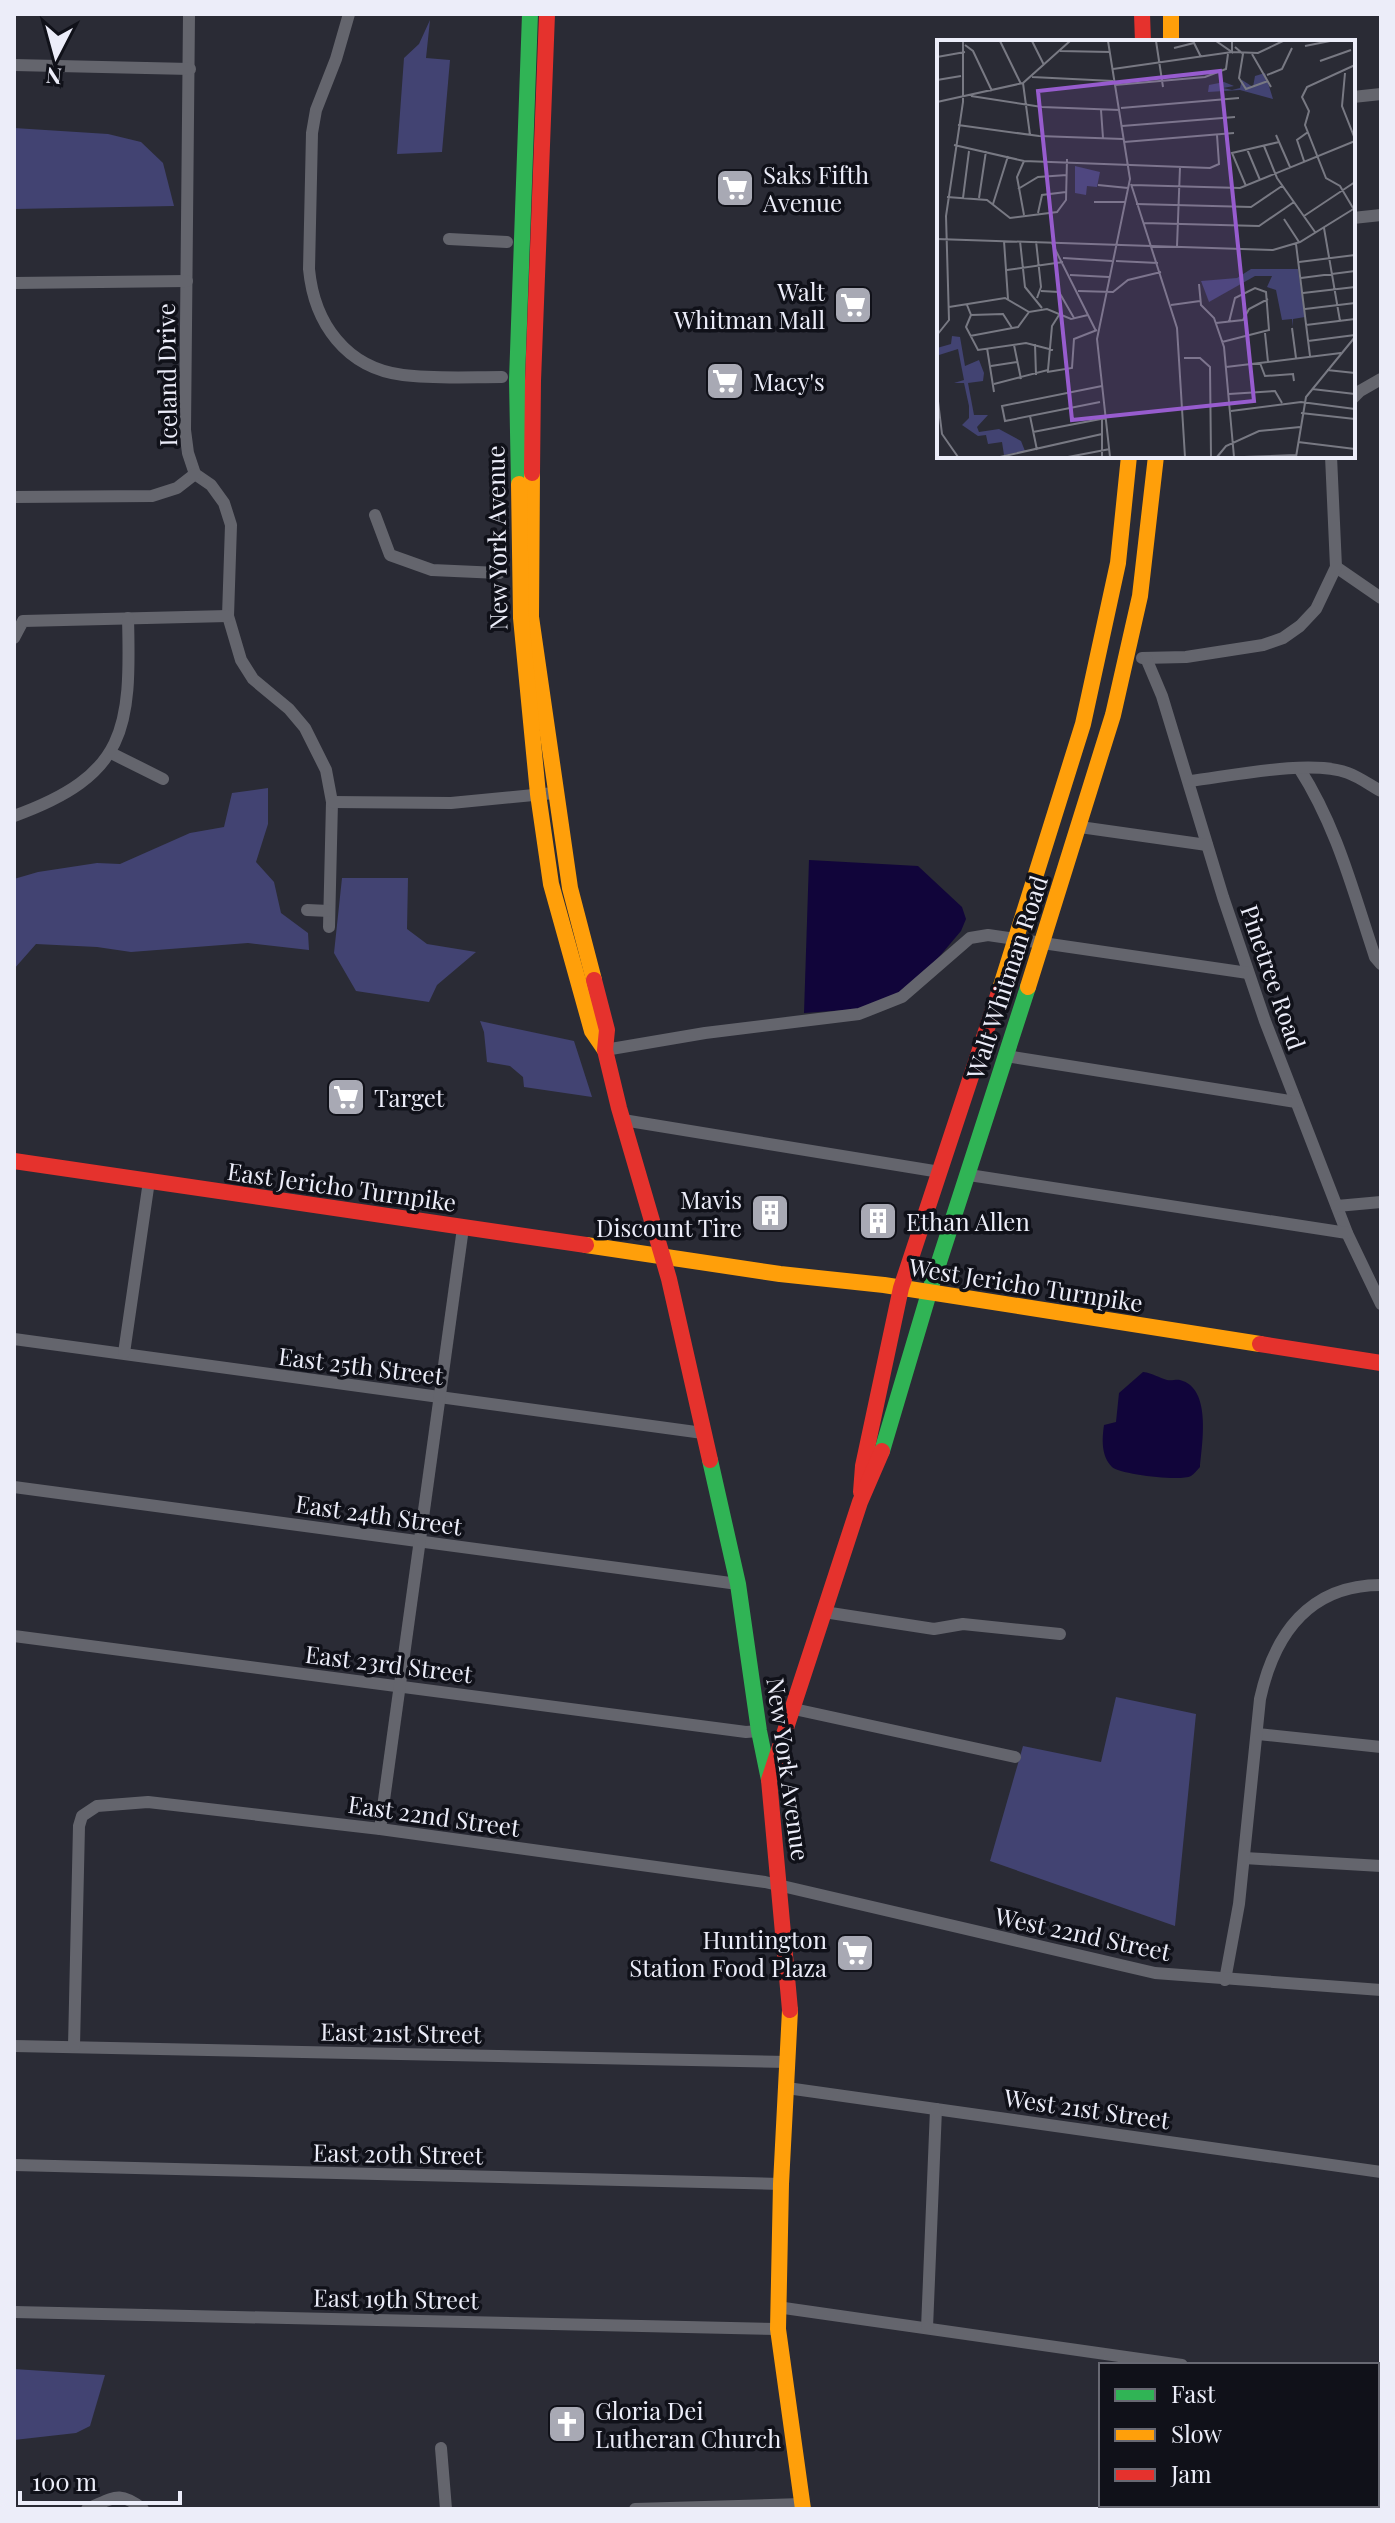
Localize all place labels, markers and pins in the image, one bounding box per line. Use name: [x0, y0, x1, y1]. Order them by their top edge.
place label: Saks Fifth Avenue: [762, 158, 869, 218]
supermarket icon: Saks Fifth Avenue: [714, 167, 756, 209]
place label: Walt Whitman Mall: [673, 275, 825, 335]
supermarket icon: Walt Whitman Mall: [832, 284, 874, 326]
supermarket icon: Macy's: [704, 360, 746, 402]
place label: Macy's: [753, 365, 825, 397]
supermarket icon: Target: [325, 1076, 367, 1118]
place label: Target: [374, 1081, 445, 1113]
place label: Mavis Discount Tire: [596, 1183, 742, 1243]
building icon: Mavis Discount Tire: [749, 1192, 791, 1234]
building icon: Ethan Allen: [857, 1200, 899, 1242]
place label: Ethan Allen: [906, 1205, 1030, 1237]
place label: Huntington Station Food Plaza: [629, 1923, 827, 1983]
supermarket icon: Huntington Station Food Plaza: [834, 1932, 876, 1974]
place label: Gloria Dei Lutheran Church: [595, 2394, 781, 2454]
church icon: Gloria Dei Lutheran Church: [546, 2403, 588, 2445]

